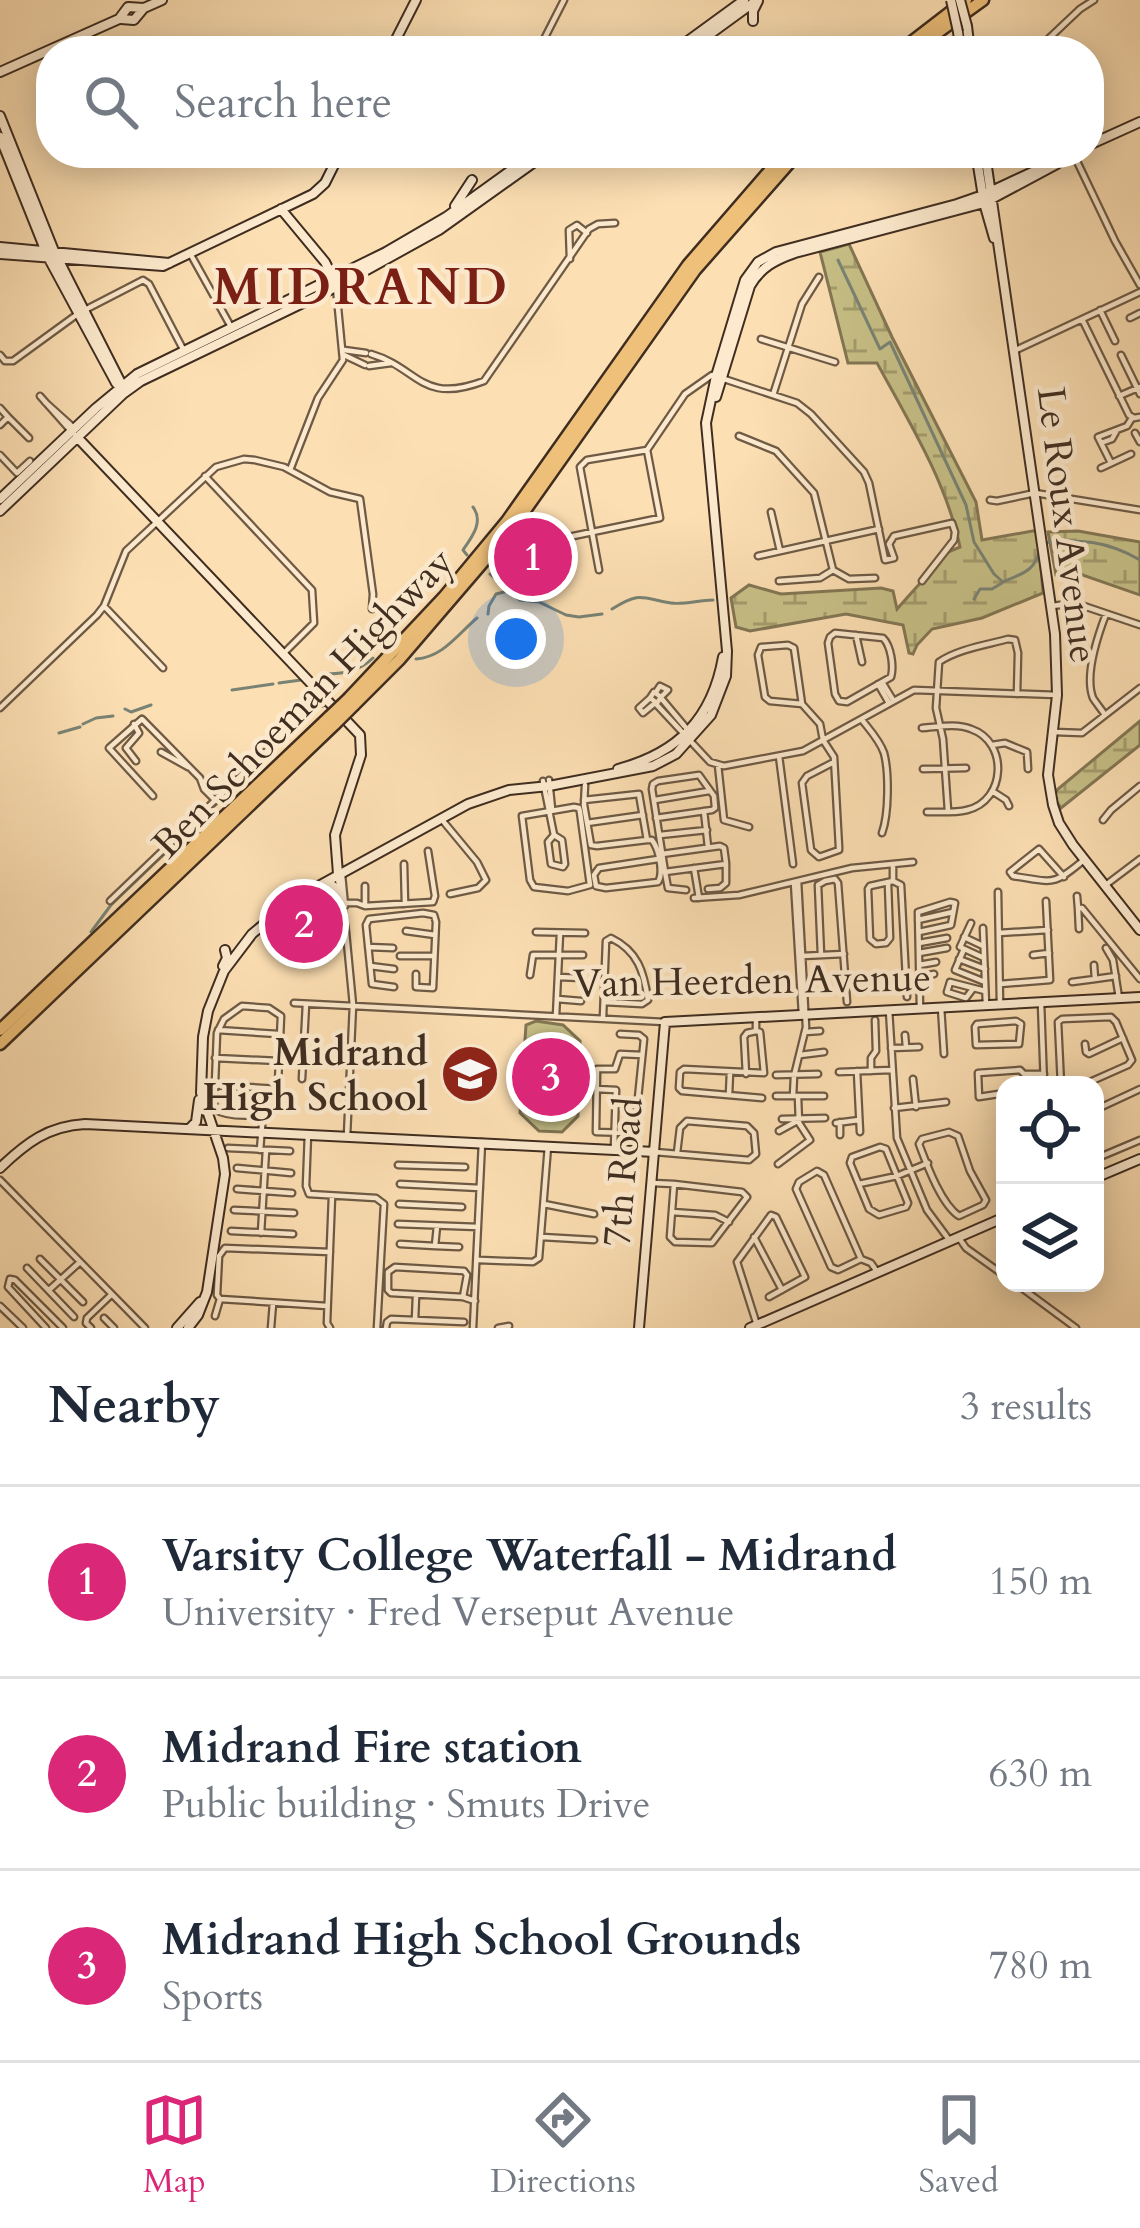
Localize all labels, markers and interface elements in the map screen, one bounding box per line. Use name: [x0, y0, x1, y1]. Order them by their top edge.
search box: [36, 36, 1104, 168]
icon: search: [78, 69, 144, 135]
text: Search here: [174, 72, 392, 133]
district label: MIDRAND: [212, 253, 510, 323]
street label: Le Roux Avenue: [1024, 384, 1110, 666]
pin: 1: [494, 512, 572, 602]
street label: Ben Schoeman Highway: [141, 536, 466, 870]
your location: [486, 609, 546, 669]
pin: 2: [265, 879, 343, 969]
street label: Van Heerden Avenue: [573, 951, 931, 1011]
place label: Midrand High School: [202, 1026, 428, 1124]
pin: 3: [512, 1032, 590, 1122]
school or university icon: Midrand High School: [439, 1043, 501, 1105]
map controls: [996, 1076, 1104, 1292]
button: locate: [996, 1076, 1104, 1184]
street label: 7th Road: [590, 1095, 656, 1249]
button: layers: [996, 1184, 1104, 1292]
text: Nearby: [48, 1371, 220, 1441]
text: 3 results: [960, 1380, 1092, 1433]
text: Varsity College Waterfall - Midrand: [162, 1525, 897, 1586]
text: 1: [77, 1555, 97, 1608]
text: 150 m: [989, 1555, 1092, 1608]
text: University · Fred Verseput Avenue: [162, 1586, 735, 1639]
text: Midrand Fire station: [162, 1717, 582, 1778]
text: 2: [77, 1747, 97, 1800]
text: 630 m: [989, 1747, 1092, 1800]
text: Public building · Smuts Drive: [162, 1778, 650, 1831]
text: Midrand High School Grounds: [162, 1909, 802, 1970]
text: 3: [77, 1939, 97, 1992]
text: 780 m: [989, 1939, 1092, 1992]
text: Sports: [162, 1970, 263, 2023]
tab: Map: [141, 2087, 207, 2204]
tab: Directions: [490, 2087, 636, 2204]
tab: Saved: [919, 2087, 999, 2204]

